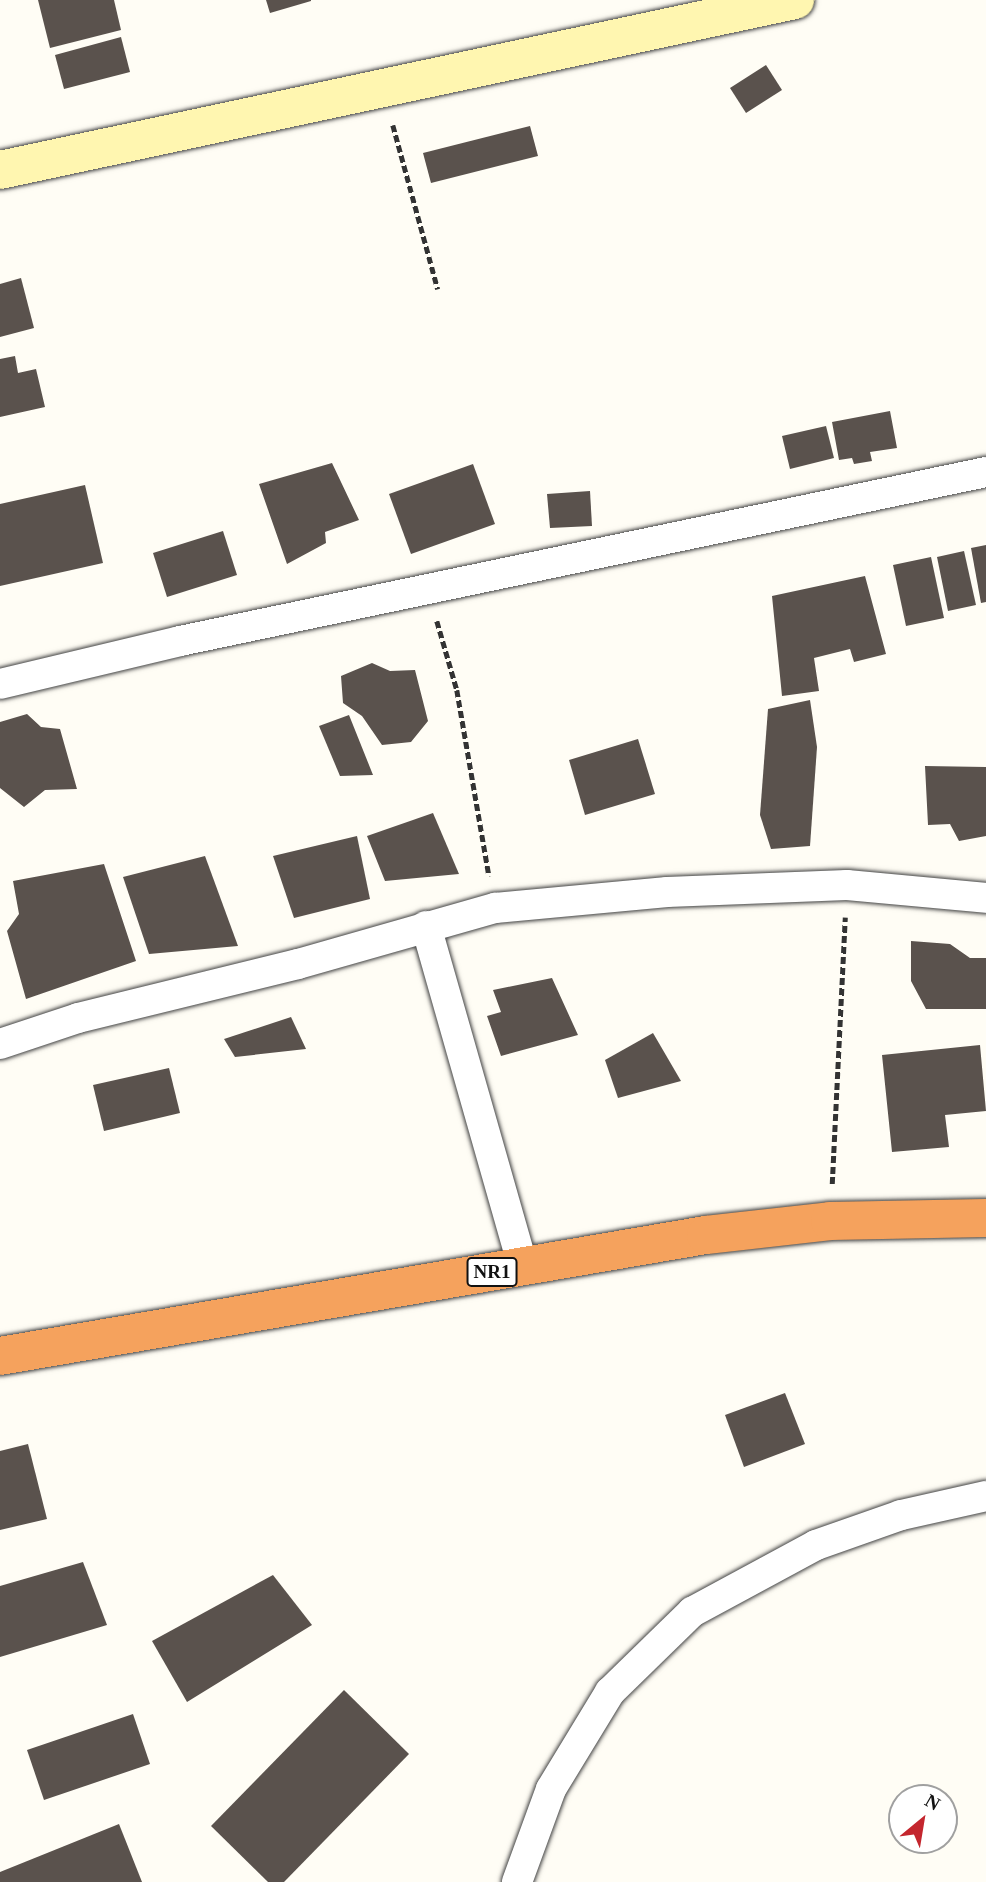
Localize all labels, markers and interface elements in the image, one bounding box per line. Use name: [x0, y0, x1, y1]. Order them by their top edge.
road number: NR1: [466, 1256, 518, 1288]
north arrow: [888, 1784, 958, 1854]
text: N: [922, 1790, 944, 1815]

